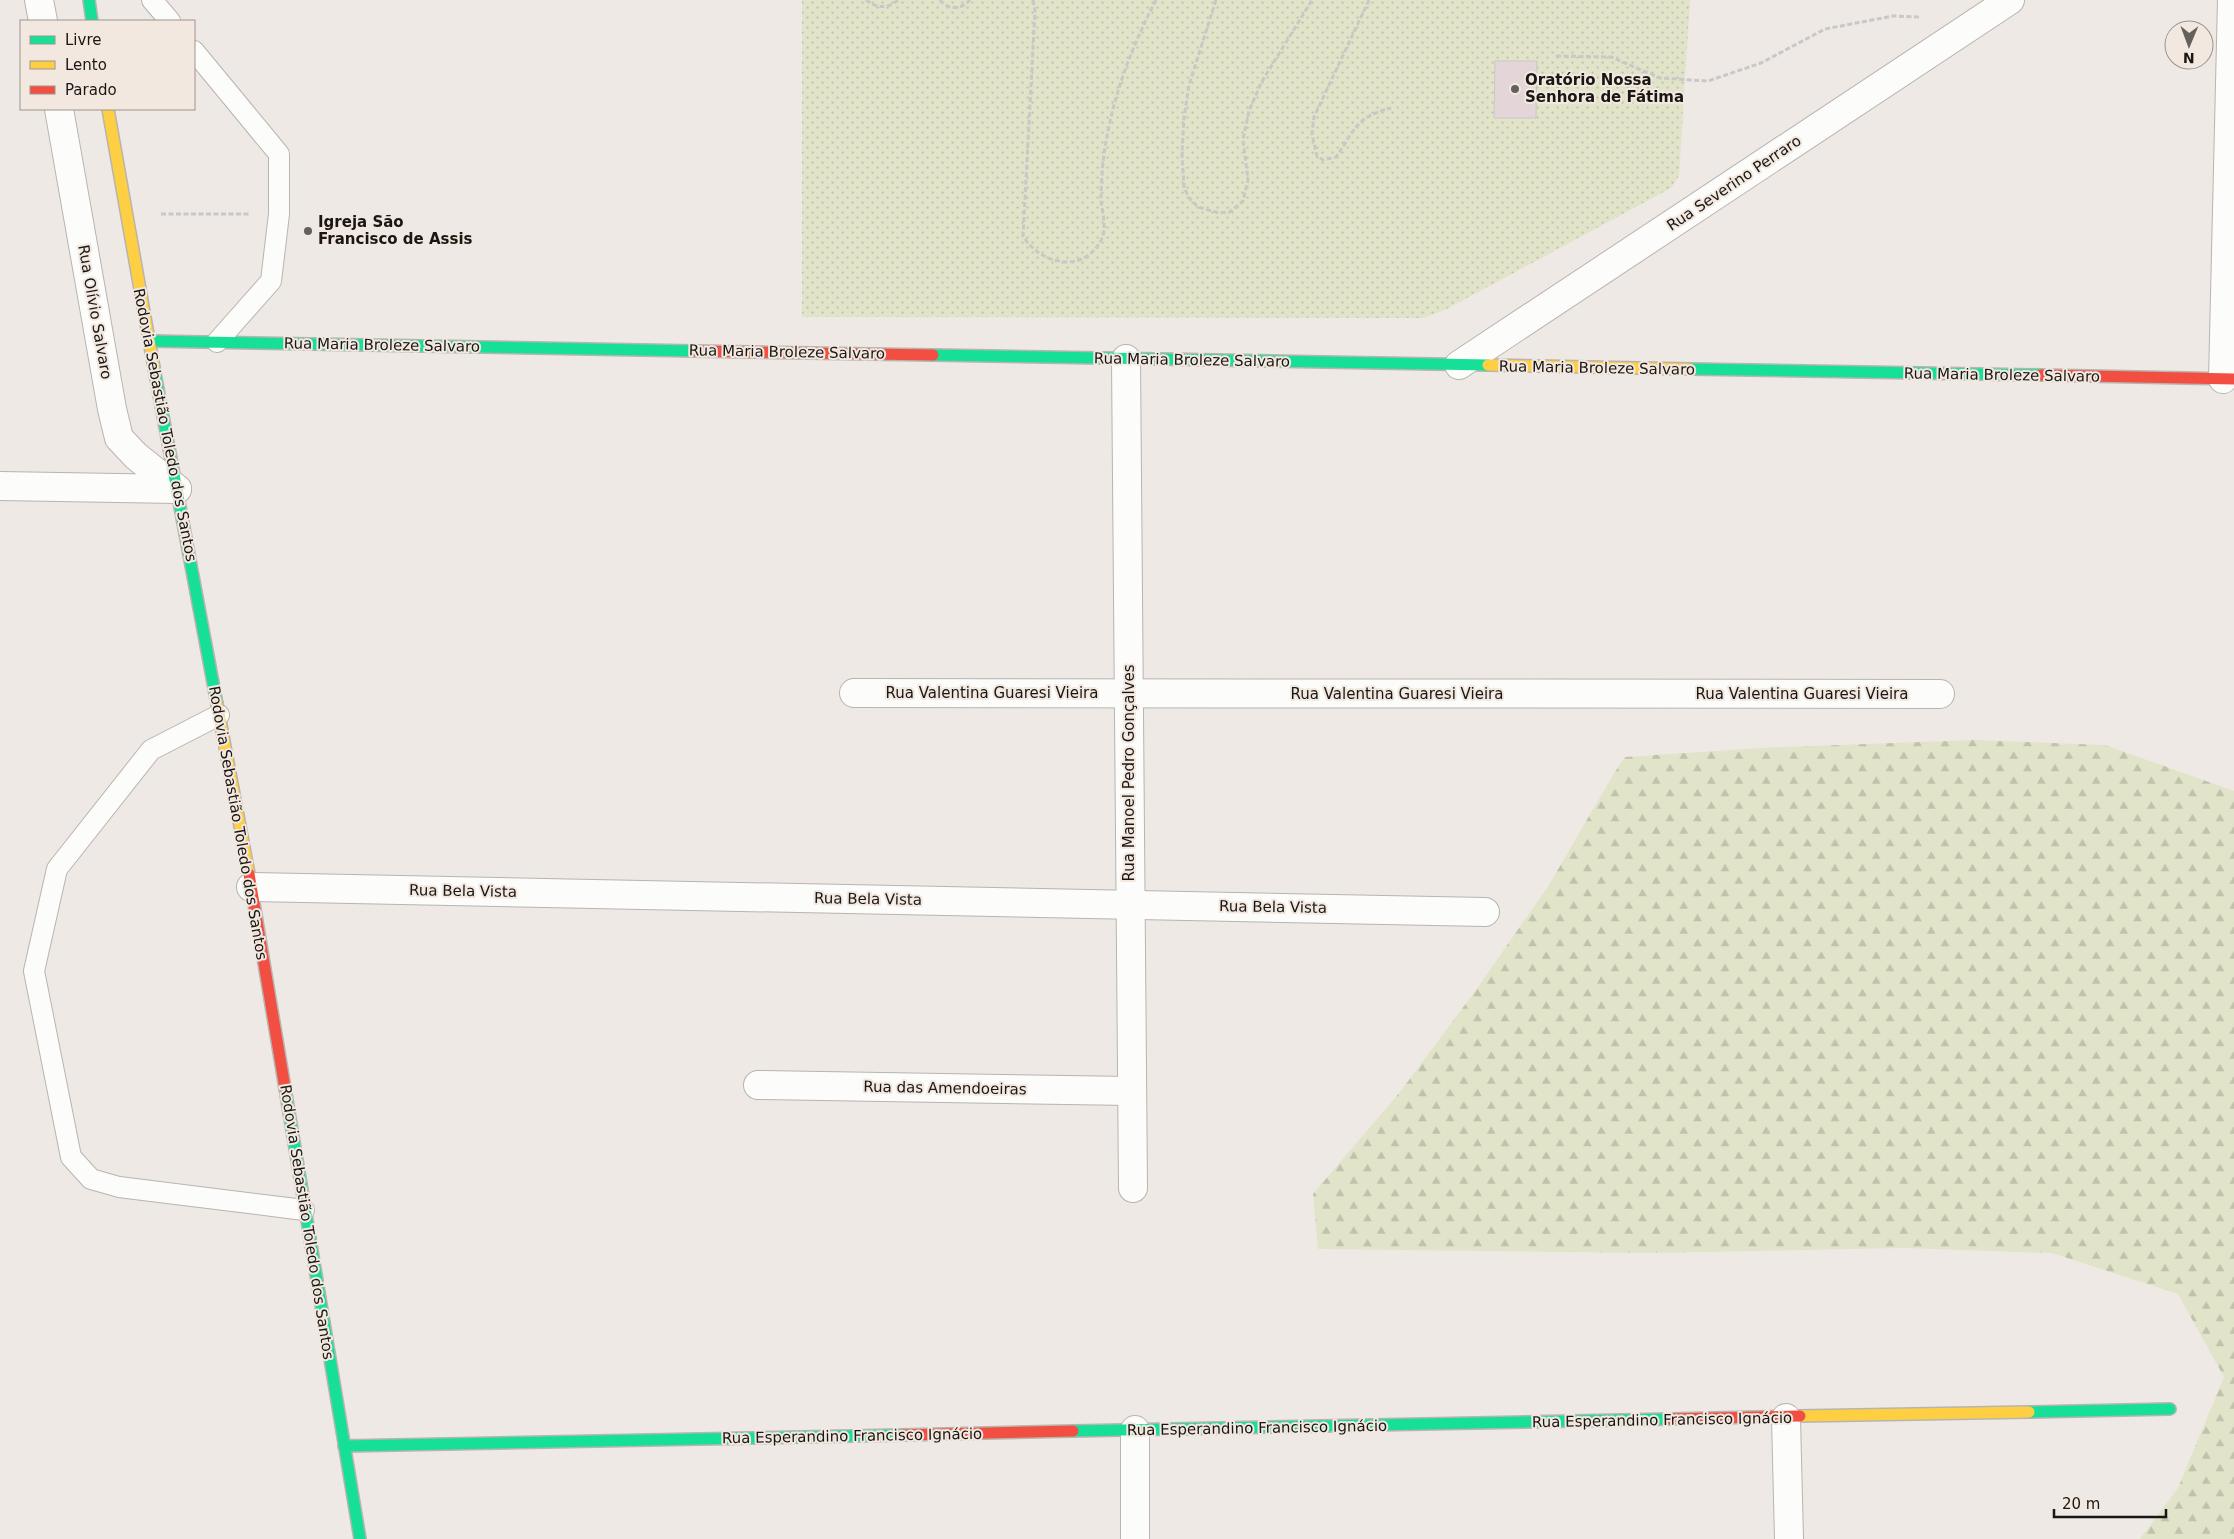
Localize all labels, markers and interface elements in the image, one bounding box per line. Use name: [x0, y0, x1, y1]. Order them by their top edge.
legend: [20, 20, 195, 110]
north arrow: [2164, 20, 2214, 70]
text: Livre: [65, 31, 101, 49]
text: N: [2183, 50, 2195, 66]
text: Lento: [65, 56, 107, 74]
place label: Oratório Nossa Senhora de Fátima: [1525, 71, 1684, 106]
text: Parado: [65, 81, 117, 99]
marker: Oratório Nossa Senhora de Fátima: [1509, 83, 1521, 95]
street label: Rua Severino Perraro: [1664, 131, 1804, 235]
place label: Igreja São Francisco de Assis: [318, 213, 473, 248]
marker: Igreja São Francisco de Assis: [302, 225, 314, 237]
street label: Rua Olívio Salvaro: [74, 243, 116, 381]
street label: Rodovia Sebastião Toledo dos Santos: [130, 287, 200, 563]
street label: Rua Maria Broleze Salvaro: [284, 334, 480, 356]
street label: Rua Maria Broleze Salvaro: [689, 341, 885, 363]
street label: Rua Maria Broleze Salvaro: [1094, 349, 1290, 371]
street label: Rua Maria Broleze Salvaro: [1499, 357, 1695, 379]
street label: Rua Maria Broleze Salvaro: [1904, 364, 2100, 386]
street label: Rua Manoel Pedro Gonçalves: [1120, 664, 1138, 882]
street label: Rodovia Sebastião Toledo dos Santos: [205, 684, 271, 962]
street label: Rua Valentina Guaresi Vieira: [886, 684, 1098, 702]
street label: Rua Valentina Guaresi Vieira: [1291, 685, 1503, 703]
street label: Rua Valentina Guaresi Vieira: [1696, 685, 1908, 703]
street label: Rua Bela Vista: [409, 881, 517, 901]
street label: Rua Bela Vista: [814, 889, 922, 909]
street label: Rua Bela Vista: [1219, 897, 1327, 917]
street label: Rua das Amendoeiras: [863, 1078, 1027, 1098]
street label: Rodovia Sebastião Toledo dos Santos: [276, 1083, 338, 1361]
street label: Rua Esperandino Francisco Ignácio: [1532, 1409, 1792, 1431]
street label: Rua Esperandino Francisco Ignácio: [1127, 1417, 1387, 1439]
street label: Rua Esperandino Francisco Ignácio: [722, 1425, 982, 1447]
scale bar: [2054, 1486, 2166, 1518]
text: 20 m: [2062, 1495, 2100, 1513]

